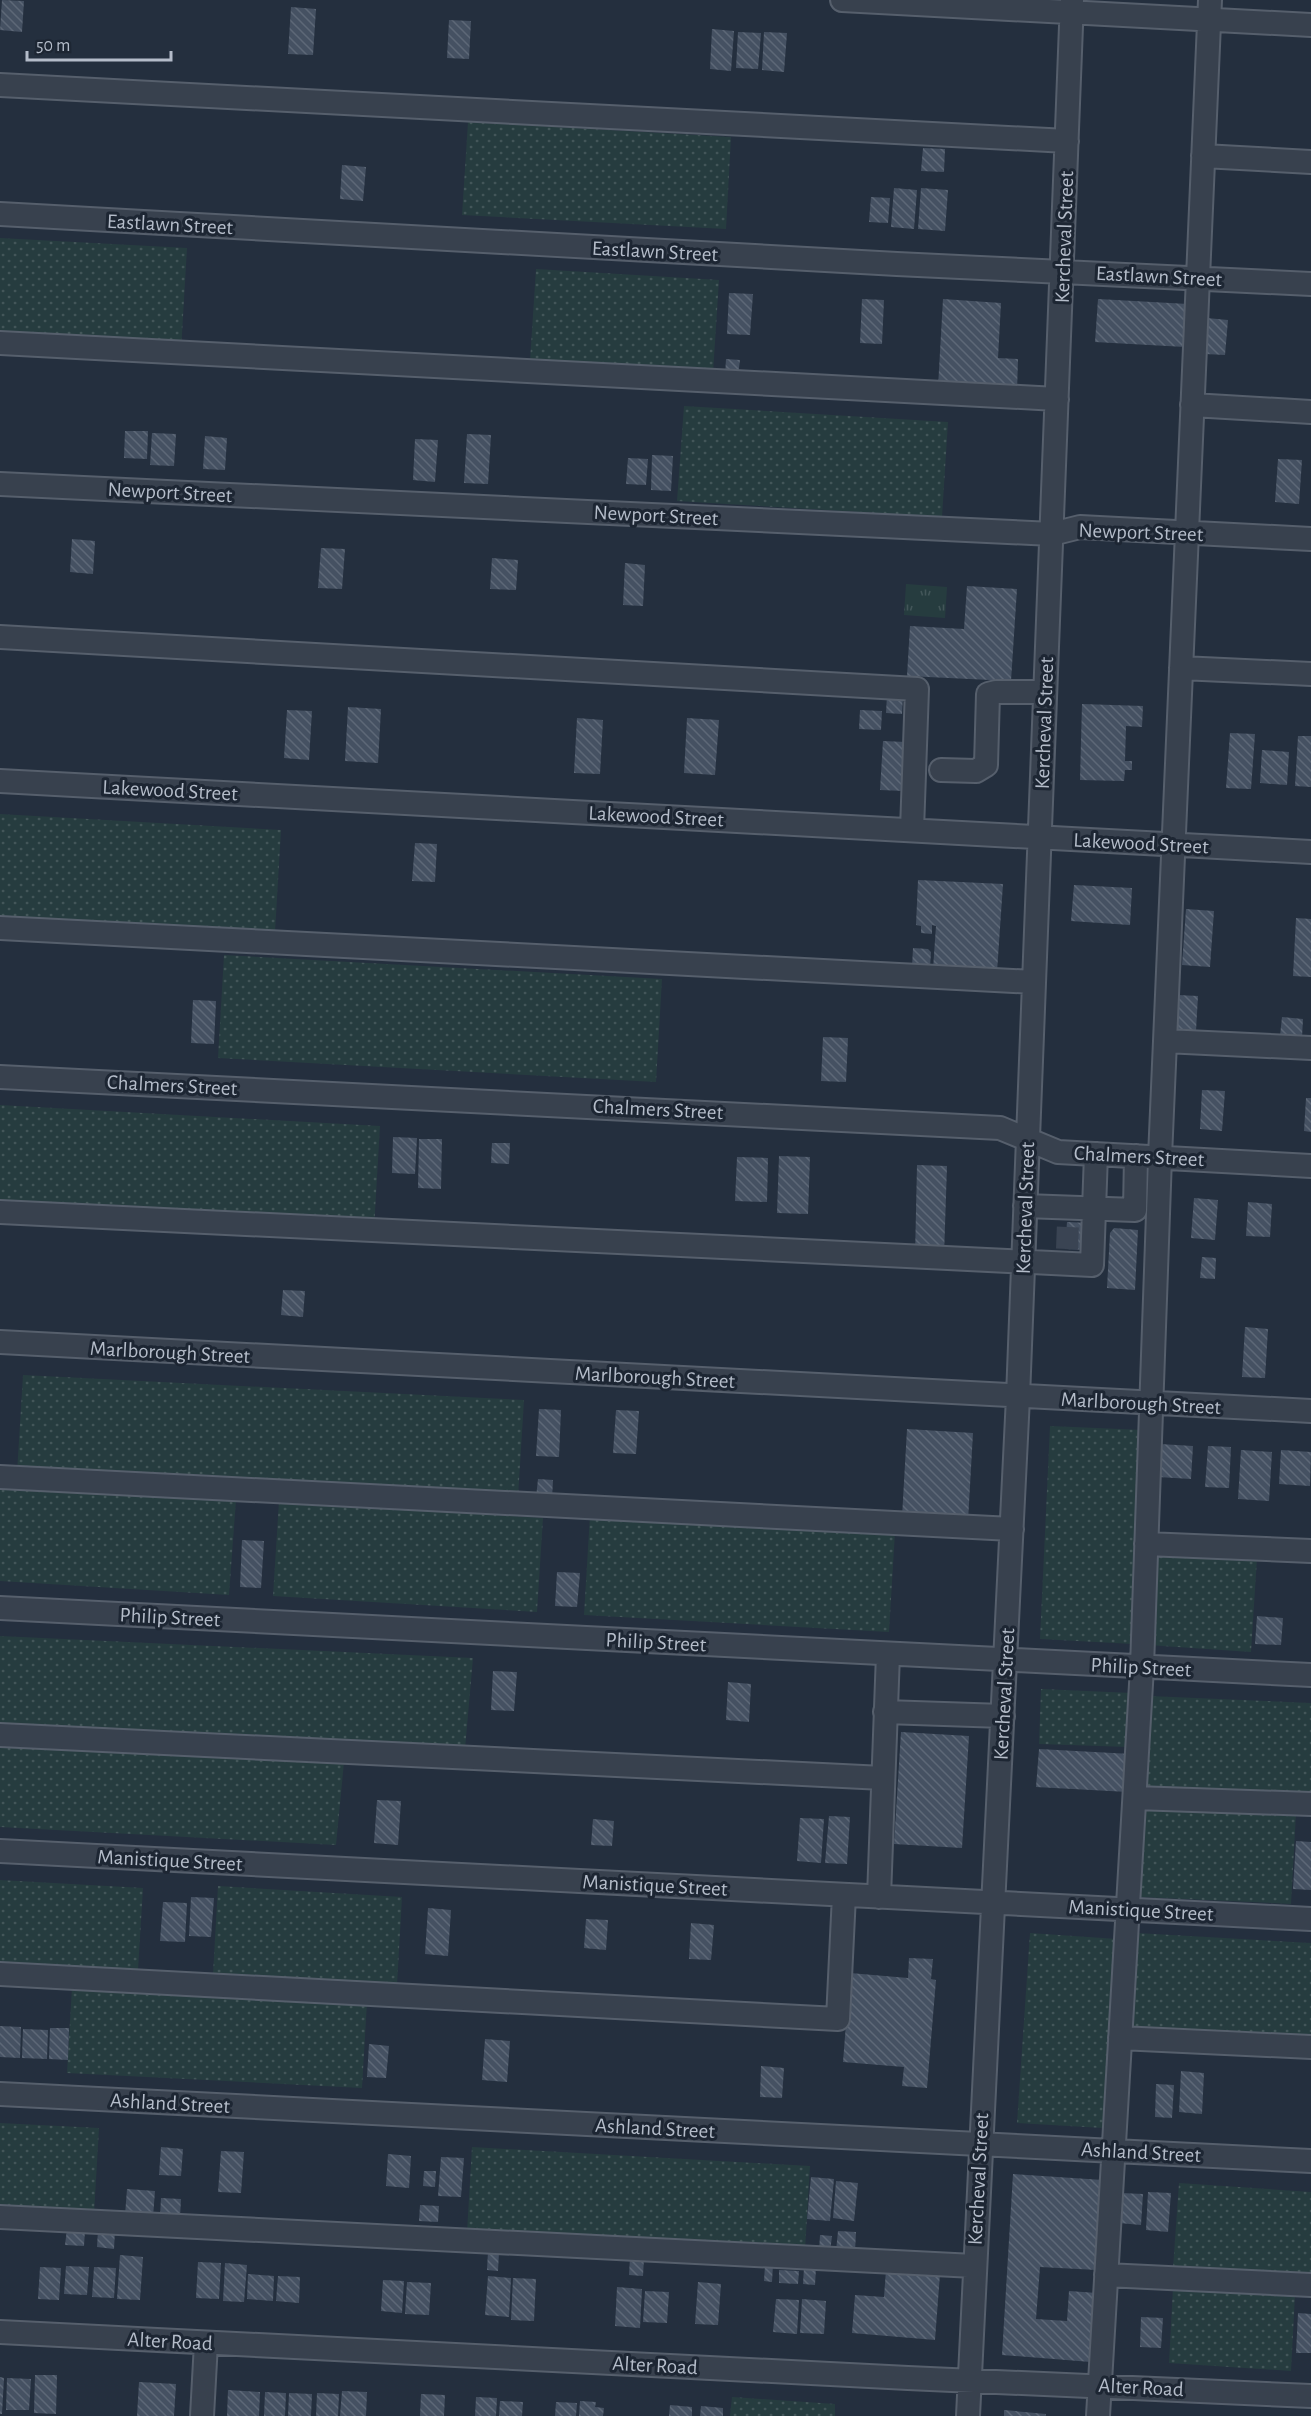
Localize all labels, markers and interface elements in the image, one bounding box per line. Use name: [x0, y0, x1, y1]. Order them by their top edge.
scale bar: [27, 24, 171, 62]
text: 50 m: [36, 37, 70, 55]
street label: Kercheval Street: [1052, 170, 1077, 304]
street label: Eastlawn Street: [106, 211, 234, 238]
street label: Eastlawn Street: [591, 238, 719, 265]
street label: Eastlawn Street: [1095, 263, 1223, 290]
street label: Newport Street: [107, 479, 233, 506]
street label: Newport Street: [593, 502, 719, 529]
street label: Newport Street: [1078, 520, 1204, 545]
street label: Kercheval Street: [1032, 656, 1057, 790]
street label: Lakewood Street: [102, 776, 239, 805]
street label: Lakewood Street: [588, 802, 725, 831]
street label: Lakewood Street: [1073, 829, 1210, 858]
street label: Chalmers Street: [106, 1072, 238, 1099]
street label: Chalmers Street: [592, 1096, 724, 1123]
street label: Kercheval Street: [1013, 1141, 1038, 1275]
street label: Chalmers Street: [1073, 1143, 1205, 1170]
street label: Marlborough Street: [89, 1338, 251, 1367]
street label: Marlborough Street: [574, 1363, 736, 1392]
street label: Marlborough Street: [1060, 1389, 1222, 1418]
street label: Philip Street: [119, 1604, 221, 1631]
street label: Kercheval Street: [991, 1627, 1018, 1761]
street label: Philip Street: [605, 1629, 707, 1656]
street label: Philip Street: [1090, 1654, 1192, 1681]
street label: Manistique Street: [97, 1846, 243, 1875]
street label: Manistique Street: [582, 1871, 728, 1900]
street label: Manistique Street: [1068, 1896, 1214, 1925]
street label: Ashland Street: [109, 2090, 231, 2117]
street label: Kercheval Street: [965, 2112, 992, 2246]
street label: Ashland Street: [594, 2115, 716, 2142]
street label: Ashland Street: [1080, 2139, 1202, 2166]
street label: Alter Road: [127, 2329, 213, 2354]
street label: Alter Road: [612, 2353, 698, 2378]
street label: Alter Road: [1098, 2375, 1184, 2400]

